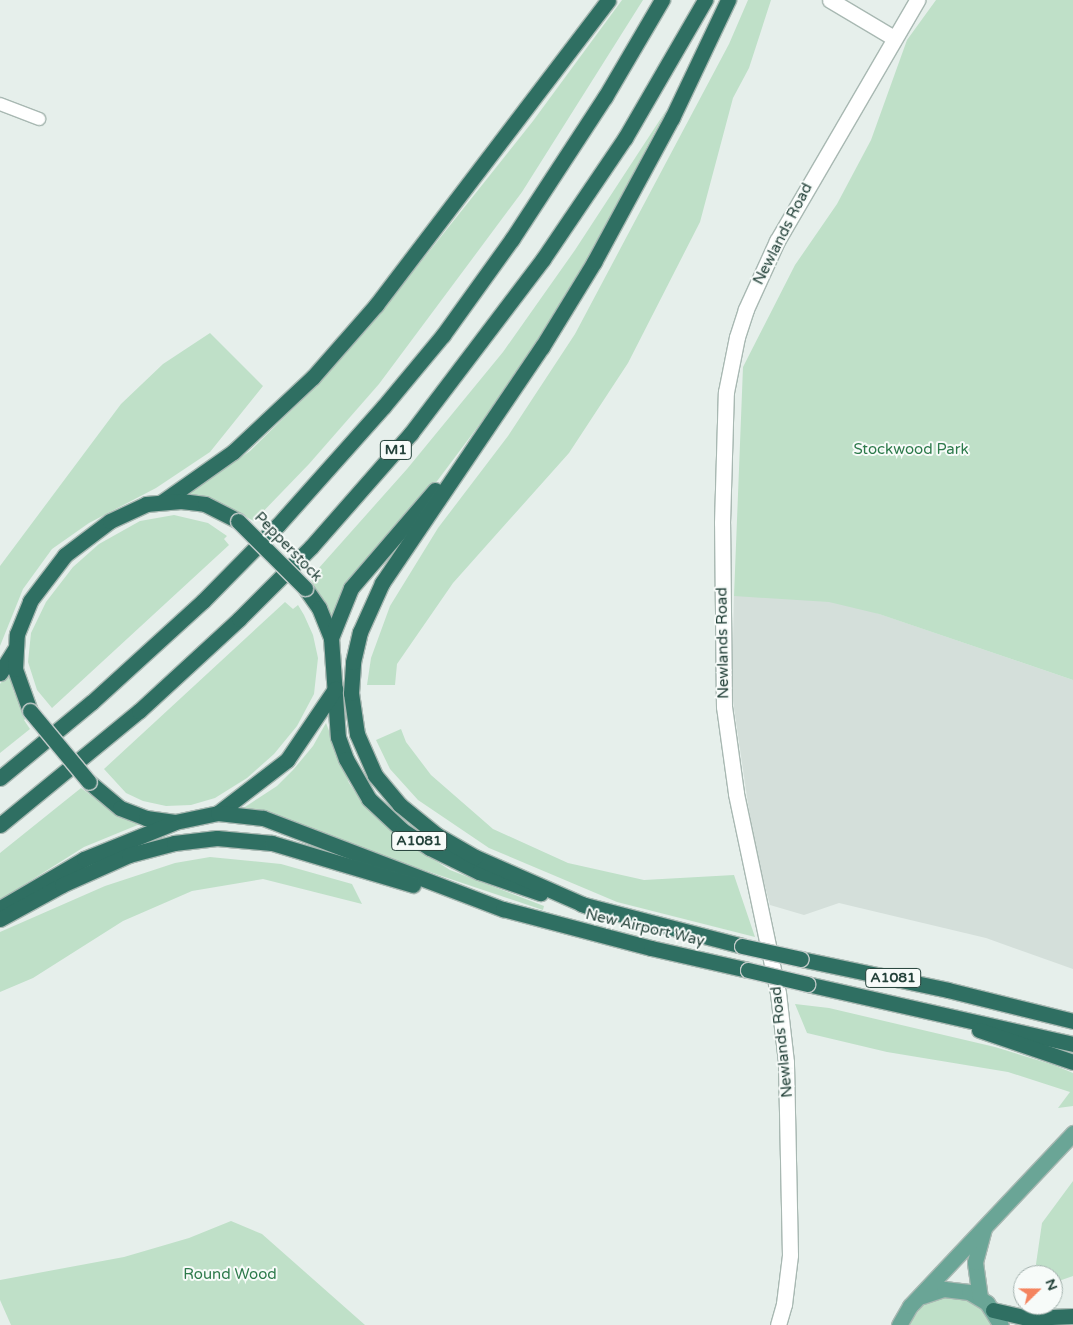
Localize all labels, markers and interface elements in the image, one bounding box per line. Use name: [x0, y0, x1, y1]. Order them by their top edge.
street label: Newlands Road: [750, 180, 816, 288]
road number: M1: [380, 438, 412, 462]
park label: Stockwood Park: [853, 441, 969, 459]
street label: Pepperstock: [250, 509, 326, 585]
street label: Newlands Road: [713, 587, 733, 699]
road number: A1081: [390, 829, 448, 852]
street label: New Airport Way: [584, 906, 706, 950]
road number: A1081: [864, 966, 922, 990]
street label: Newlands Road: [767, 986, 797, 1098]
north arrow: [1013, 1265, 1063, 1315]
park label: Round Wood: [183, 1266, 277, 1284]
text: N: [1041, 1276, 1061, 1293]

